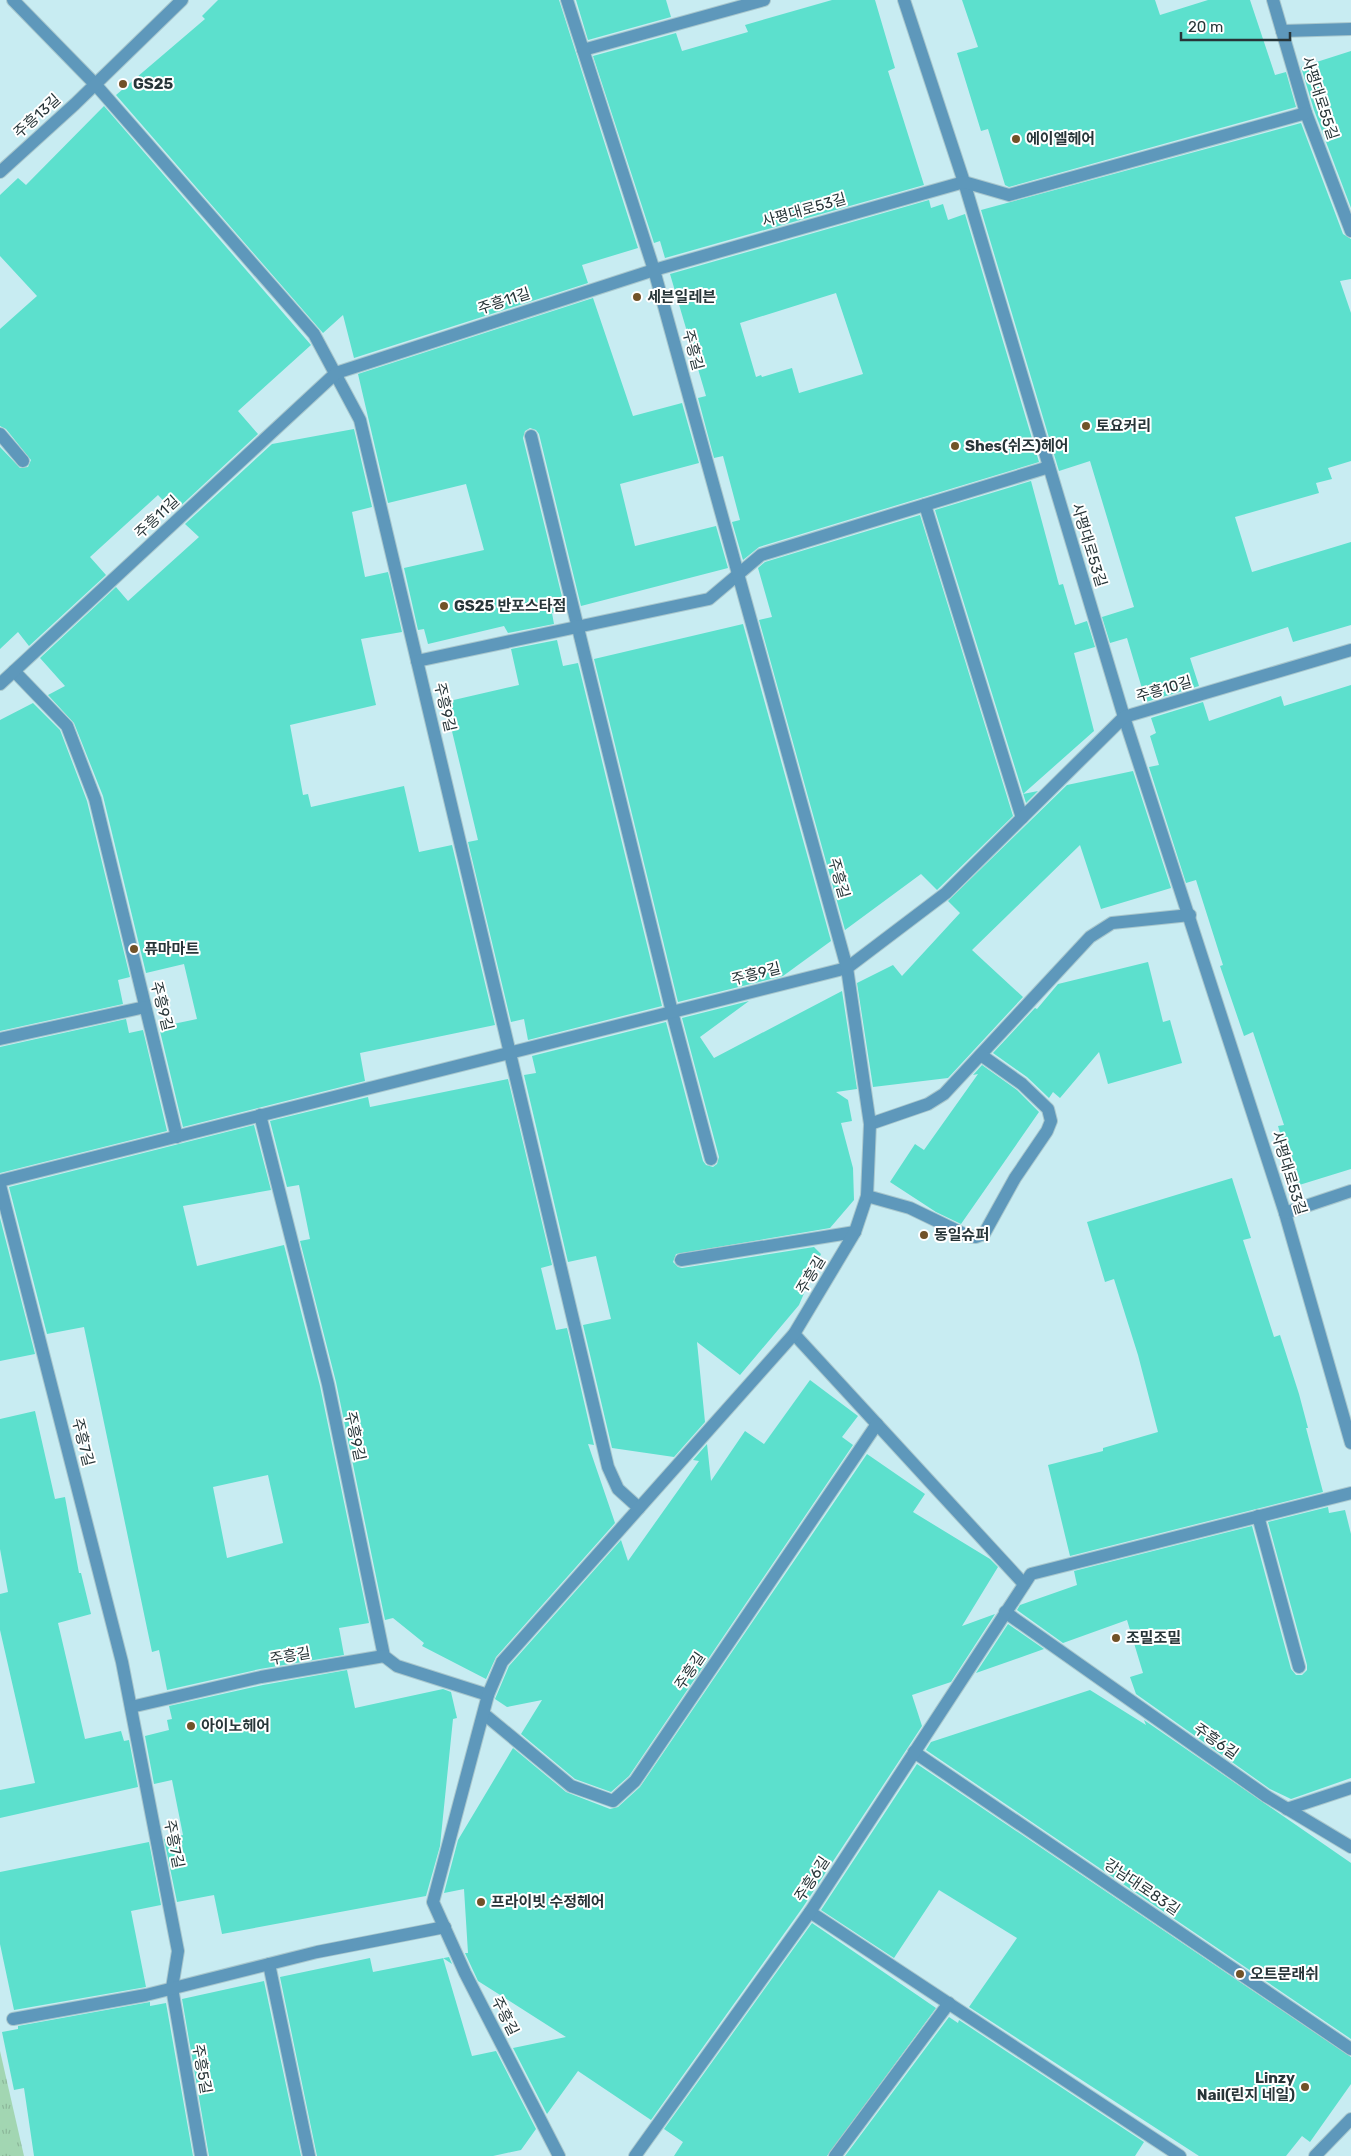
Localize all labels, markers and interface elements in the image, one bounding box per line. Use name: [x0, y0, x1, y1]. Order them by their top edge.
scale bar: [1181, 10, 1290, 42]
text: 20 m: [1188, 18, 1223, 36]
street label: 사평대로55길: [1298, 54, 1342, 142]
place label: GS25: [133, 75, 173, 93]
marker: GS25: [117, 78, 129, 90]
street label: 주흥13길: [10, 90, 64, 142]
place label: 에이엘헤어: [1026, 130, 1095, 148]
marker: 에이엘헤어: [1010, 133, 1022, 145]
street label: 사평대로53길: [760, 189, 848, 231]
street label: 주흥11길: [475, 284, 533, 318]
place label: 세븐일레븐: [647, 288, 716, 306]
marker: 세븐일레븐: [631, 291, 643, 303]
street label: 주흥길: [679, 328, 707, 372]
place label: 토요커리: [1096, 417, 1151, 435]
marker: 토요커리: [1080, 420, 1092, 432]
place label: Shes(쉬즈)헤어: [965, 437, 1069, 455]
marker: Shes(쉬즈)헤어: [949, 440, 961, 452]
street label: 주흥11길: [131, 492, 183, 542]
street label: 사평대로53길: [1068, 501, 1110, 589]
place label: GS25 반포스타점: [454, 597, 566, 615]
marker: GS25 반포스타점: [438, 600, 450, 612]
street label: 주흥10길: [1134, 672, 1194, 706]
street label: 주흥9길: [431, 680, 459, 734]
street label: 주흥길: [825, 856, 853, 900]
place label: 퓨마마트: [144, 940, 199, 958]
marker: 퓨마마트: [128, 943, 140, 955]
street label: 주흥9길: [729, 959, 783, 989]
street label: 주흥9길: [147, 979, 177, 1033]
street label: 사평대로53길: [1268, 1129, 1310, 1217]
place label: 동일슈퍼: [934, 1226, 989, 1244]
marker: 동일슈퍼: [918, 1229, 930, 1241]
street label: 주흥길: [793, 1253, 829, 1297]
street label: 주흥9길: [341, 1410, 369, 1462]
street label: 주흥7길: [68, 1416, 98, 1468]
place label: 조밀조밀: [1126, 1629, 1181, 1647]
marker: 조밀조밀: [1110, 1632, 1122, 1644]
street label: 주흥길: [268, 1644, 312, 1668]
street label: 주흥길: [671, 1649, 709, 1693]
place label: 아이노헤어: [201, 1717, 270, 1735]
street label: 주흥6길: [1190, 1719, 1242, 1763]
marker: 아이노헤어: [185, 1720, 197, 1732]
street label: 주흥7길: [160, 1818, 188, 1870]
street label: 주흥6길: [791, 1853, 833, 1905]
street label: 강남대로83길: [1101, 1855, 1183, 1919]
place label: 프라이빗 수정헤어: [491, 1893, 605, 1911]
marker: 프라이빗 수정헤어: [475, 1896, 487, 1908]
place label: 오트문래쉬: [1250, 1965, 1319, 1983]
marker: 오트문래쉬: [1234, 1968, 1246, 1980]
street label: 주흥길: [488, 1993, 522, 2039]
street label: 주흥5길: [189, 2043, 215, 2095]
place label: Linzy Nail(린지 네일): [1197, 2069, 1295, 2104]
marker: Linzy Nail(린지 네일): [1299, 2081, 1311, 2093]

